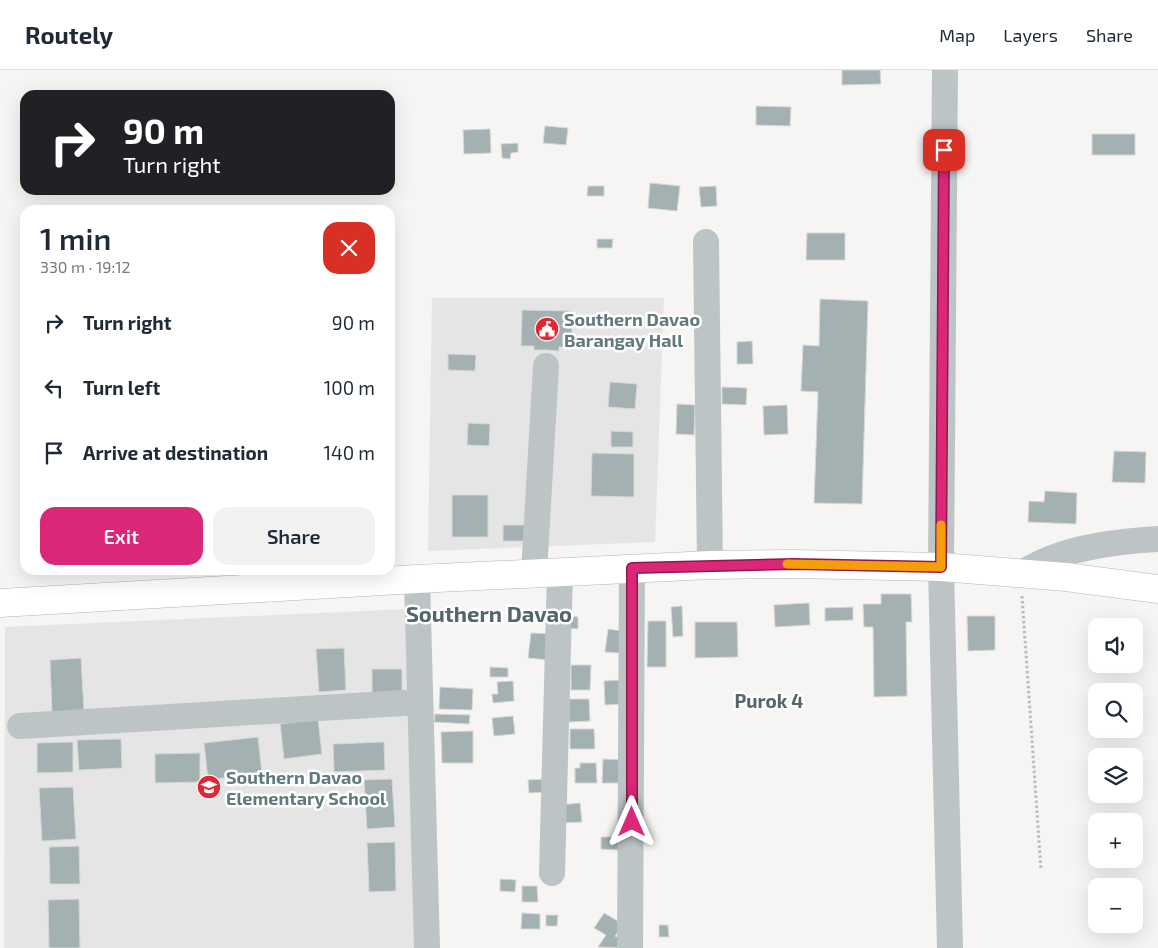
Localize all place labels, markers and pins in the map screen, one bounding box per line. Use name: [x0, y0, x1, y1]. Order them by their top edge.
pin: [923, 129, 965, 171]
place label: Southern Davao Barangay Hall: [564, 308, 700, 351]
public building icon: Southern Davao Barangay Hall: [534, 316, 560, 342]
place label: Southern Davao Elementary School: [226, 766, 386, 809]
school or university icon: Southern Davao Elementary School: [196, 774, 222, 800]

